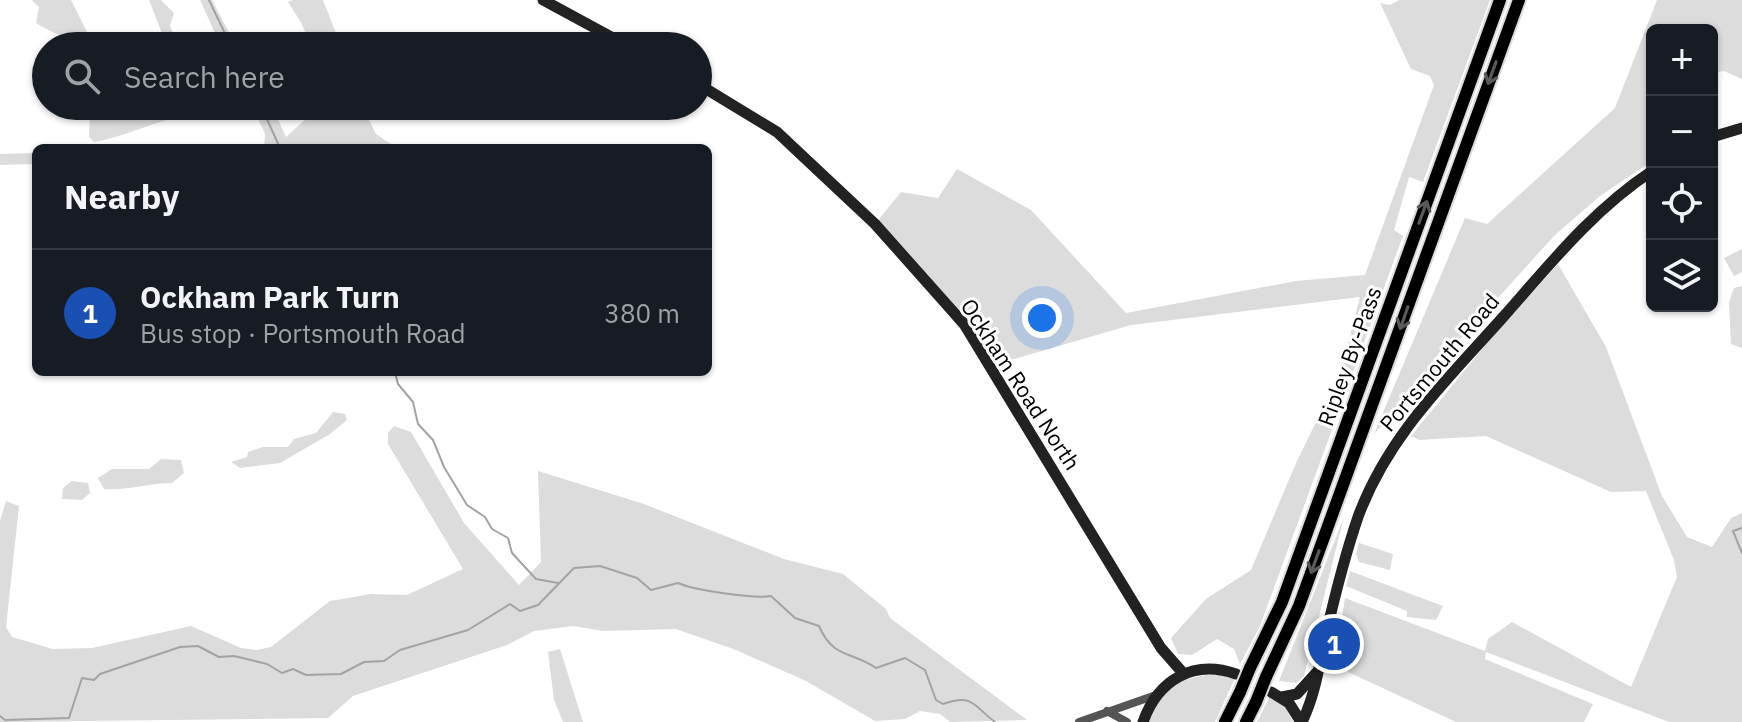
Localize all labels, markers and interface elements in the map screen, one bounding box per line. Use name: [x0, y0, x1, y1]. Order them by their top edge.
map controls: [1646, 24, 1718, 312]
button: +: [1646, 24, 1718, 96]
search box: [32, 32, 712, 120]
icon: search: [60, 54, 104, 98]
text: Search here: [124, 57, 285, 96]
one-way arrow: [1484, 60, 1499, 85]
button: −: [1646, 96, 1718, 168]
button: locate: [1646, 168, 1718, 240]
text: Nearby: [64, 174, 179, 218]
one-way arrow: [1416, 200, 1431, 225]
button: layers: [1646, 240, 1718, 312]
text: Ockham Park Turn: [140, 277, 400, 316]
street label: Ripley By-Pass: [1310, 282, 1388, 430]
street label: Portsmouth Road: [1373, 287, 1505, 437]
street label: Ockham Road North: [955, 293, 1087, 475]
text: 1: [82, 296, 98, 330]
text: 380 m: [604, 296, 680, 330]
your location: [1022, 298, 1062, 338]
one-way arrow: [1396, 305, 1410, 330]
text: Bus stop · Portsmouth Road: [140, 316, 466, 350]
one-way arrow: [1307, 549, 1321, 574]
pin: 1: [1308, 614, 1360, 674]

